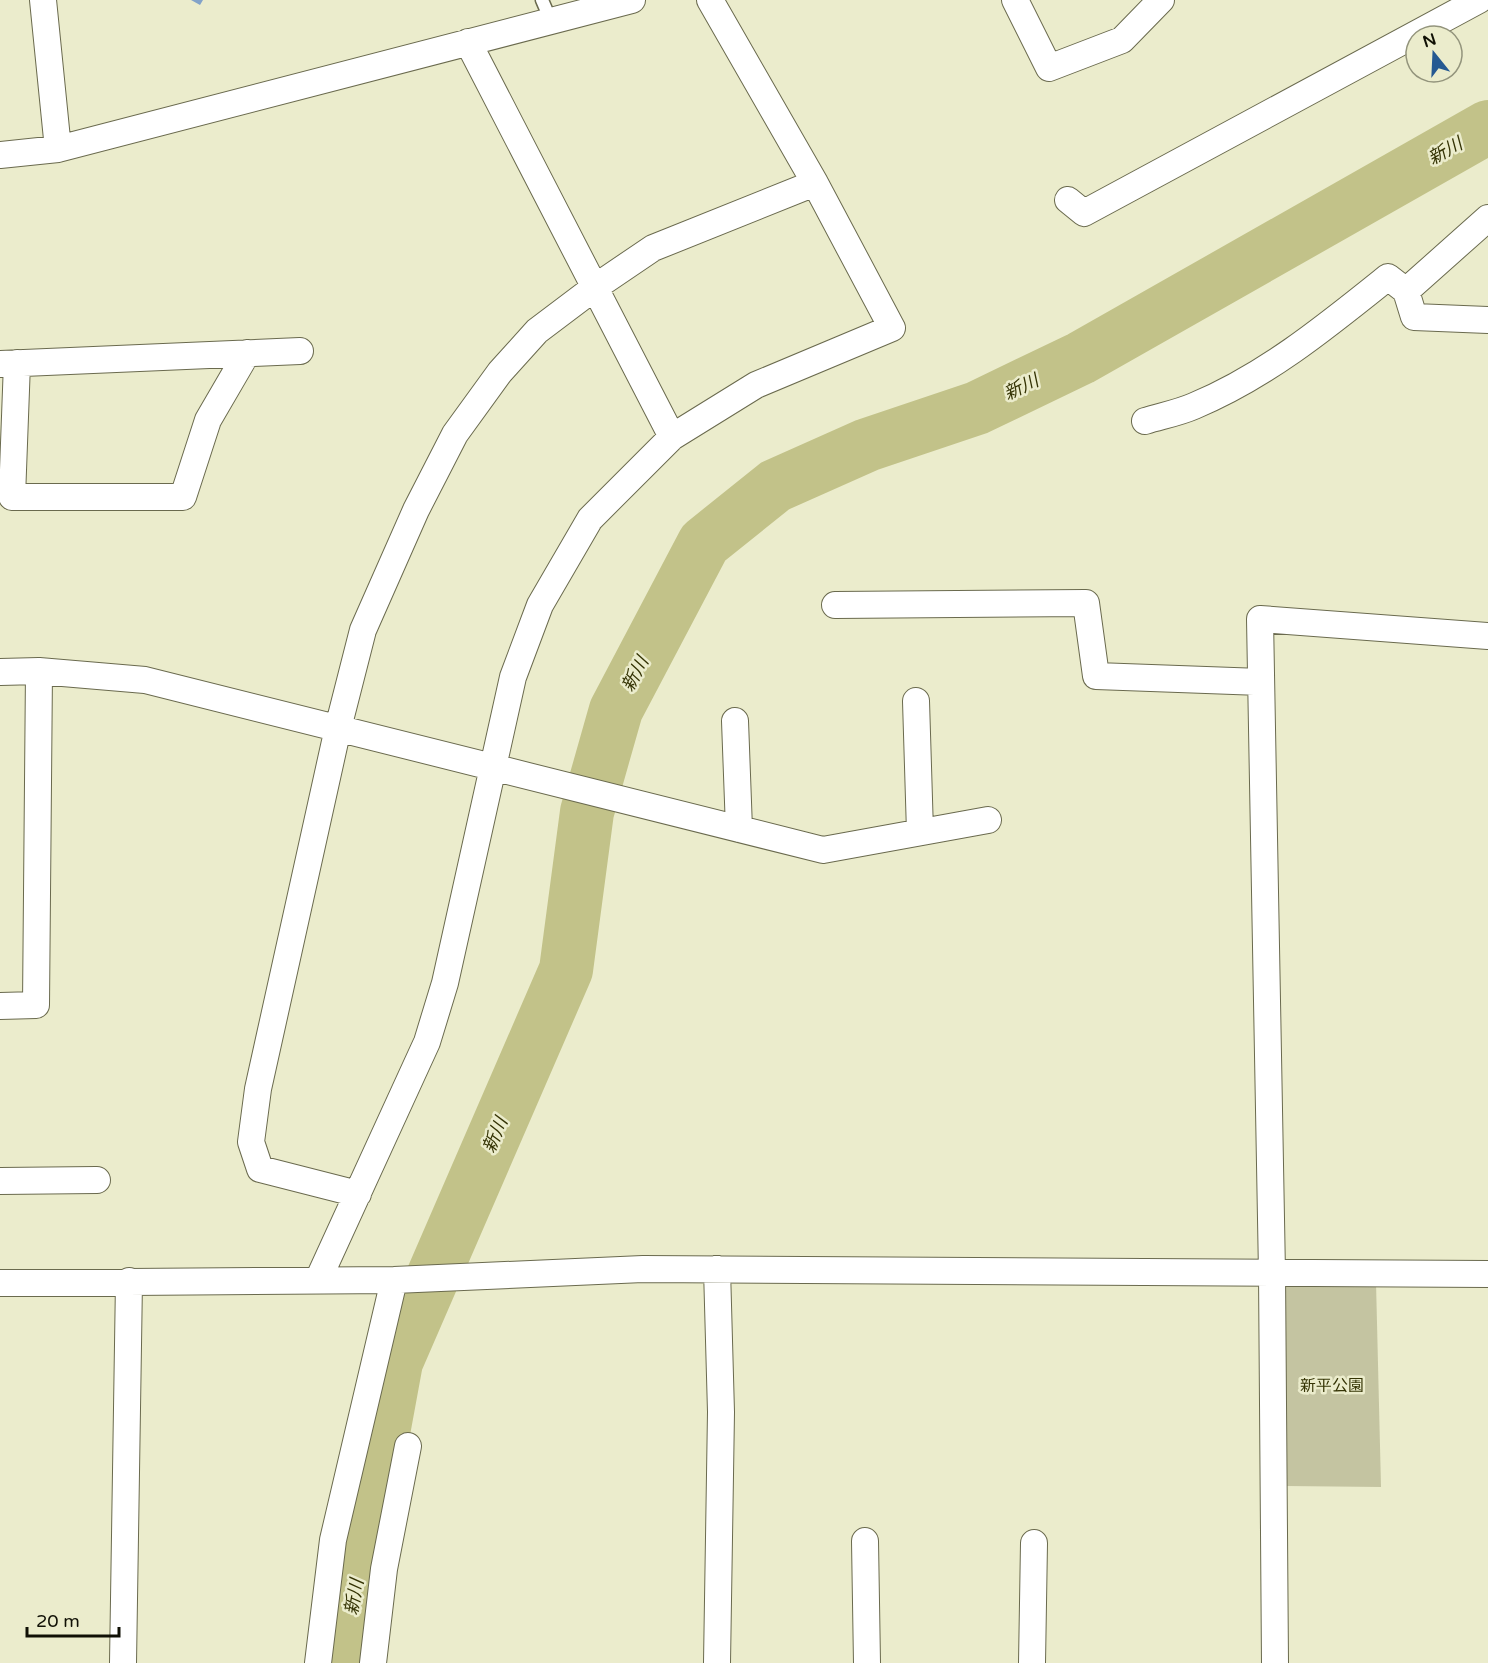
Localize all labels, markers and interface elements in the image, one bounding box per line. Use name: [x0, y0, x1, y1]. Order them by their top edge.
north arrow: [1404, 24, 1464, 84]
text: N: [1420, 29, 1439, 52]
water label: 新川: [1424, 132, 1468, 169]
water label: 新川: [1000, 368, 1044, 405]
water label: 新川: [617, 651, 654, 695]
water label: 新川: [478, 1112, 513, 1156]
park label: 新平公園: [1300, 1376, 1364, 1396]
water label: 新川: [340, 1575, 368, 1617]
scale bar: [27, 1600, 118, 1638]
text: 20 m: [36, 1610, 80, 1632]

